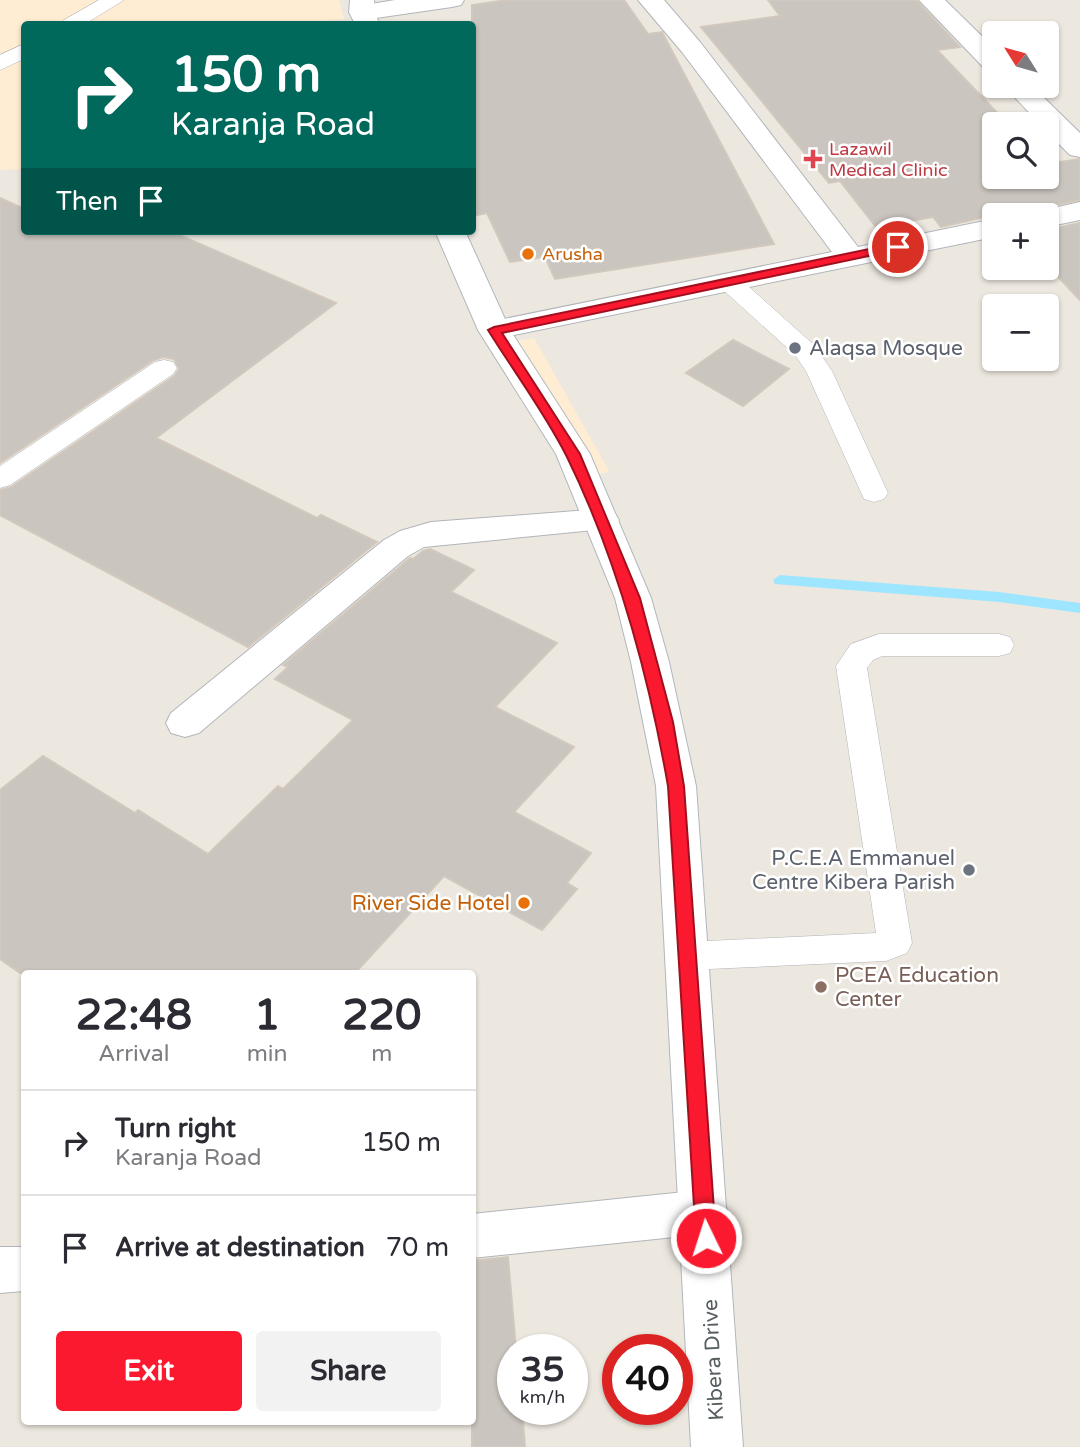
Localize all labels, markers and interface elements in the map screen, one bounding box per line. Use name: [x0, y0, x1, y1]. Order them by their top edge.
north arrow: [982, 21, 1059, 98]
map controls: [982, 21, 1059, 371]
text: 150 m: [171, 46, 321, 105]
icon: right: [56, 49, 147, 140]
text: Karanja Road: [171, 106, 375, 144]
button: search: [982, 112, 1059, 189]
place label: Lazawil Medical Clinic: [829, 138, 948, 181]
marker: Lazawil Medical Clinic: [803, 149, 823, 169]
icon: arrive: [132, 182, 170, 220]
text: Then: [56, 186, 118, 217]
button: +: [982, 203, 1059, 280]
pin: [868, 217, 928, 277]
icon: arrive: [879, 228, 917, 266]
place label: Arusha: [542, 243, 603, 265]
marker: Arusha: [520, 246, 536, 262]
button: −: [982, 294, 1059, 371]
place label: Alaqsa Mosque: [809, 336, 963, 361]
marker: Alaqsa Mosque: [787, 340, 803, 356]
place label: P.C.E.A Emmanuel Centre Kibera Parish: [752, 846, 955, 895]
marker: P.C.E.A Emmanuel Centre Kibera Parish: [961, 862, 977, 878]
place label: River Side Hotel: [352, 891, 510, 916]
marker: River Side Hotel: [516, 895, 532, 911]
place label: PCEA Education Center: [835, 963, 999, 1012]
marker: PCEA Education Center: [813, 979, 829, 995]
text: 22:48: [76, 990, 192, 1041]
text: 1: [254, 990, 280, 1041]
text: 220: [342, 990, 421, 1041]
text: Arrival: [98, 1040, 169, 1068]
text: min: [247, 1040, 288, 1068]
text: m: [371, 1040, 392, 1068]
text: Turn right: [115, 1113, 236, 1144]
icon: right: [56, 1124, 94, 1162]
text: 150 m: [361, 1127, 441, 1158]
text: Karanja Road: [115, 1144, 262, 1172]
position arrow: [669, 1201, 743, 1275]
icon: arrive: [56, 1229, 94, 1267]
text: Arrive at destination: [115, 1232, 365, 1263]
text: 70 m: [386, 1232, 449, 1263]
street label: Kibera Drive: [698, 1299, 729, 1421]
button: Exit: [56, 1331, 242, 1411]
button: Share: [256, 1331, 441, 1411]
speed limit sign: 40: [602, 1334, 693, 1425]
text: 35: [521, 1349, 564, 1391]
text: km/h: [520, 1386, 565, 1408]

